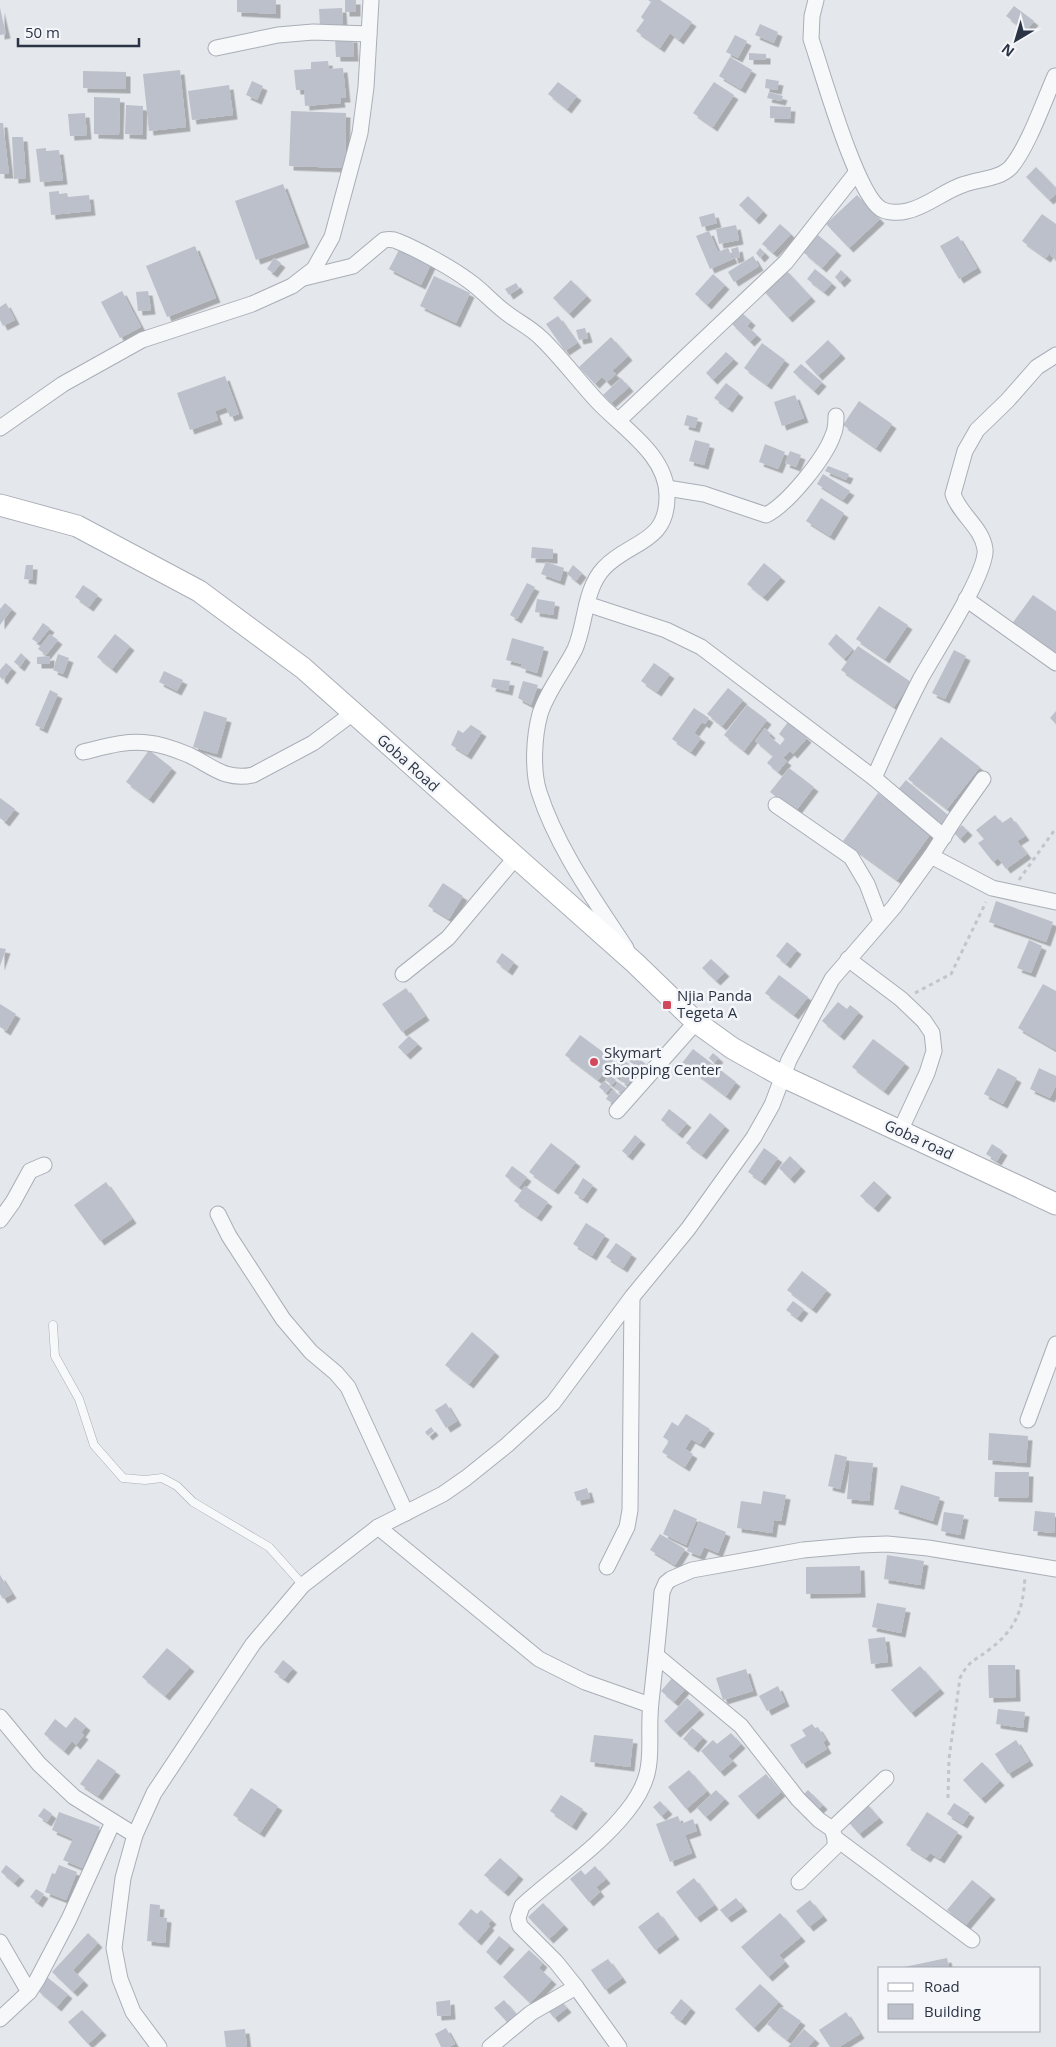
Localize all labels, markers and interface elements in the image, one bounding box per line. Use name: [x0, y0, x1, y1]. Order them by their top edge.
scale bar: [18, 15, 139, 47]
north arrow: [991, 15, 1041, 65]
text: 50 m: [25, 22, 60, 42]
text: N: [997, 40, 1018, 62]
street label: Goba Road: [373, 729, 444, 795]
place label: Njia Panda Tegeta A: [677, 985, 752, 1022]
marker: Njia Panda Tegeta A: [661, 999, 673, 1011]
place label: Skymart Shopping Center: [604, 1042, 721, 1079]
marker: Skymart Shopping Center: [588, 1056, 600, 1068]
street label: Goba road: [882, 1114, 957, 1164]
legend: [878, 1967, 1041, 2032]
text: Road: [924, 1976, 960, 1996]
text: Building: [924, 2001, 981, 2021]

